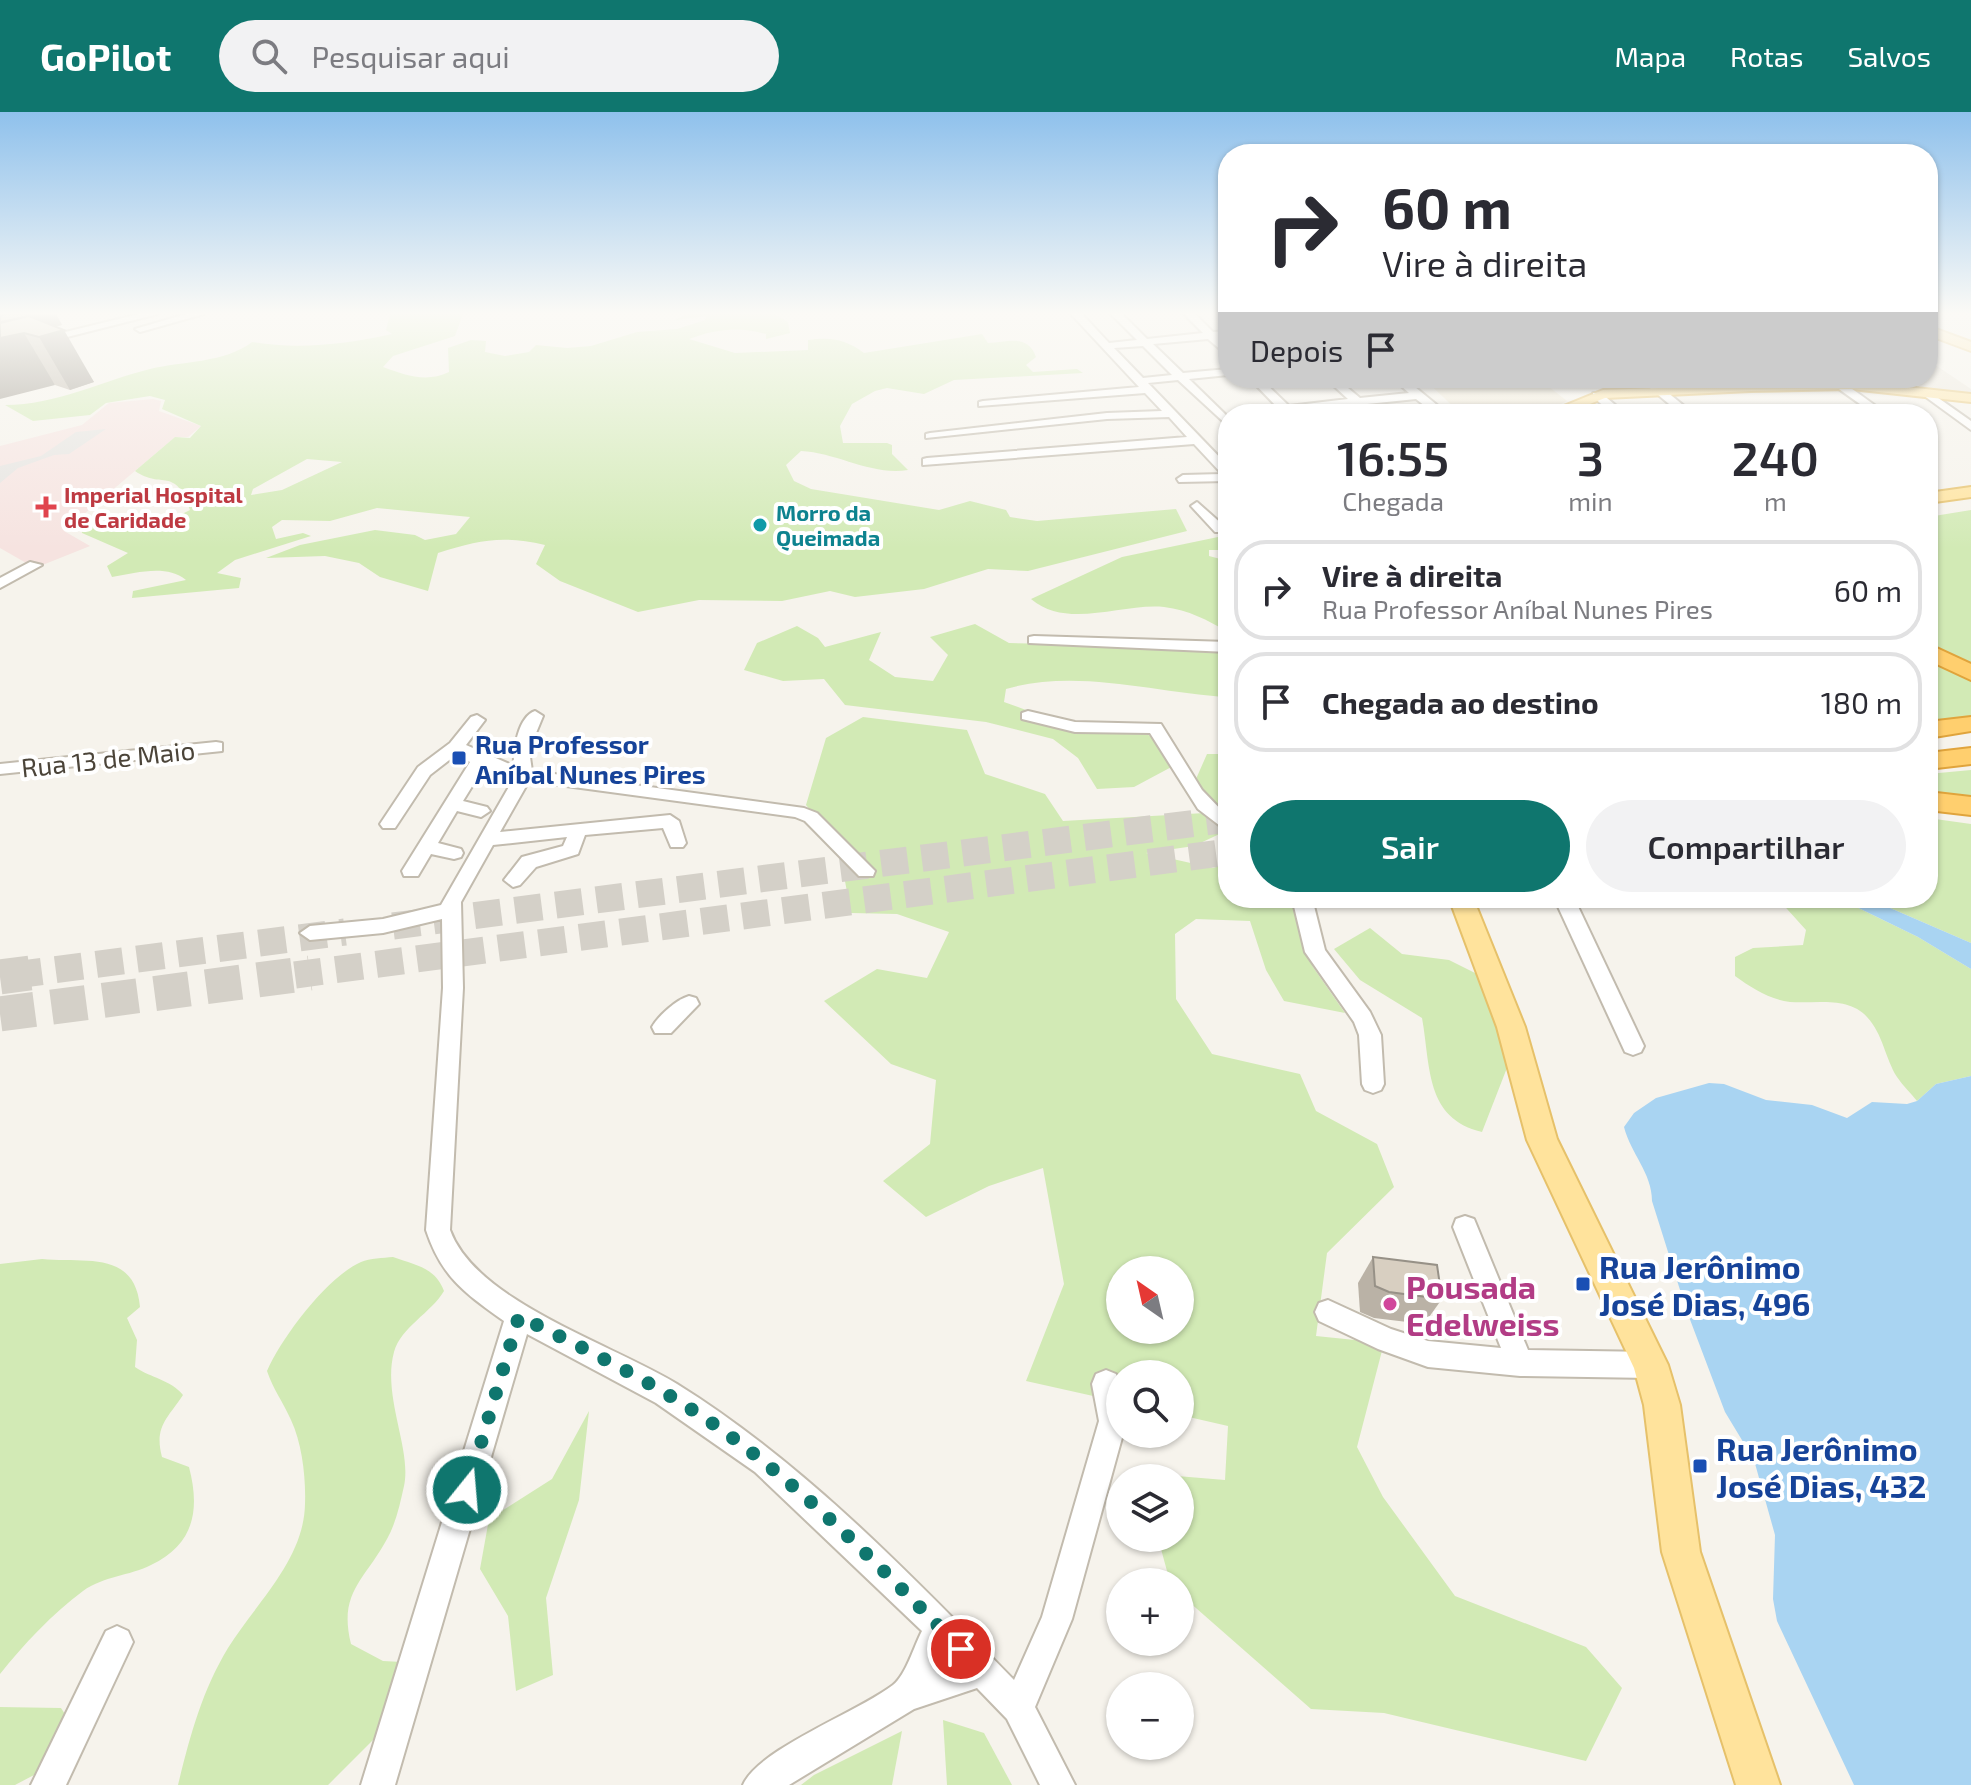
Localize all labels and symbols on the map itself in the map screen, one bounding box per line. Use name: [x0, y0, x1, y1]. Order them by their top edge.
place label: Imperial Hospital de Caridade: [64, 481, 244, 532]
marker: Imperial Hospital de Caridade: [35, 496, 57, 518]
place label: Morro da Queimada: [776, 499, 880, 551]
marker: Morro da Queimada: [751, 516, 769, 534]
place label: Rua Professor Aníbal Nunes Pires: [475, 728, 706, 789]
street label: Rua 13 de Maio: [20, 733, 196, 783]
marker: Rua Professor Aníbal Nunes Pires: [450, 749, 468, 767]
place label: Rua Jerônimo José Dias, 496: [1599, 1247, 1810, 1322]
north arrow: [1106, 1256, 1194, 1344]
place label: Pousada Edelweiss: [1406, 1267, 1560, 1342]
marker: Rua Jerônimo José Dias, 496: [1574, 1275, 1592, 1293]
marker: Pousada Edelweiss: [1381, 1295, 1399, 1313]
place label: Rua Jerônimo José Dias, 432: [1716, 1429, 1926, 1504]
position arrow: [425, 1448, 509, 1532]
marker: Rua Jerônimo José Dias, 432: [1691, 1457, 1709, 1475]
pin: [927, 1615, 995, 1683]

